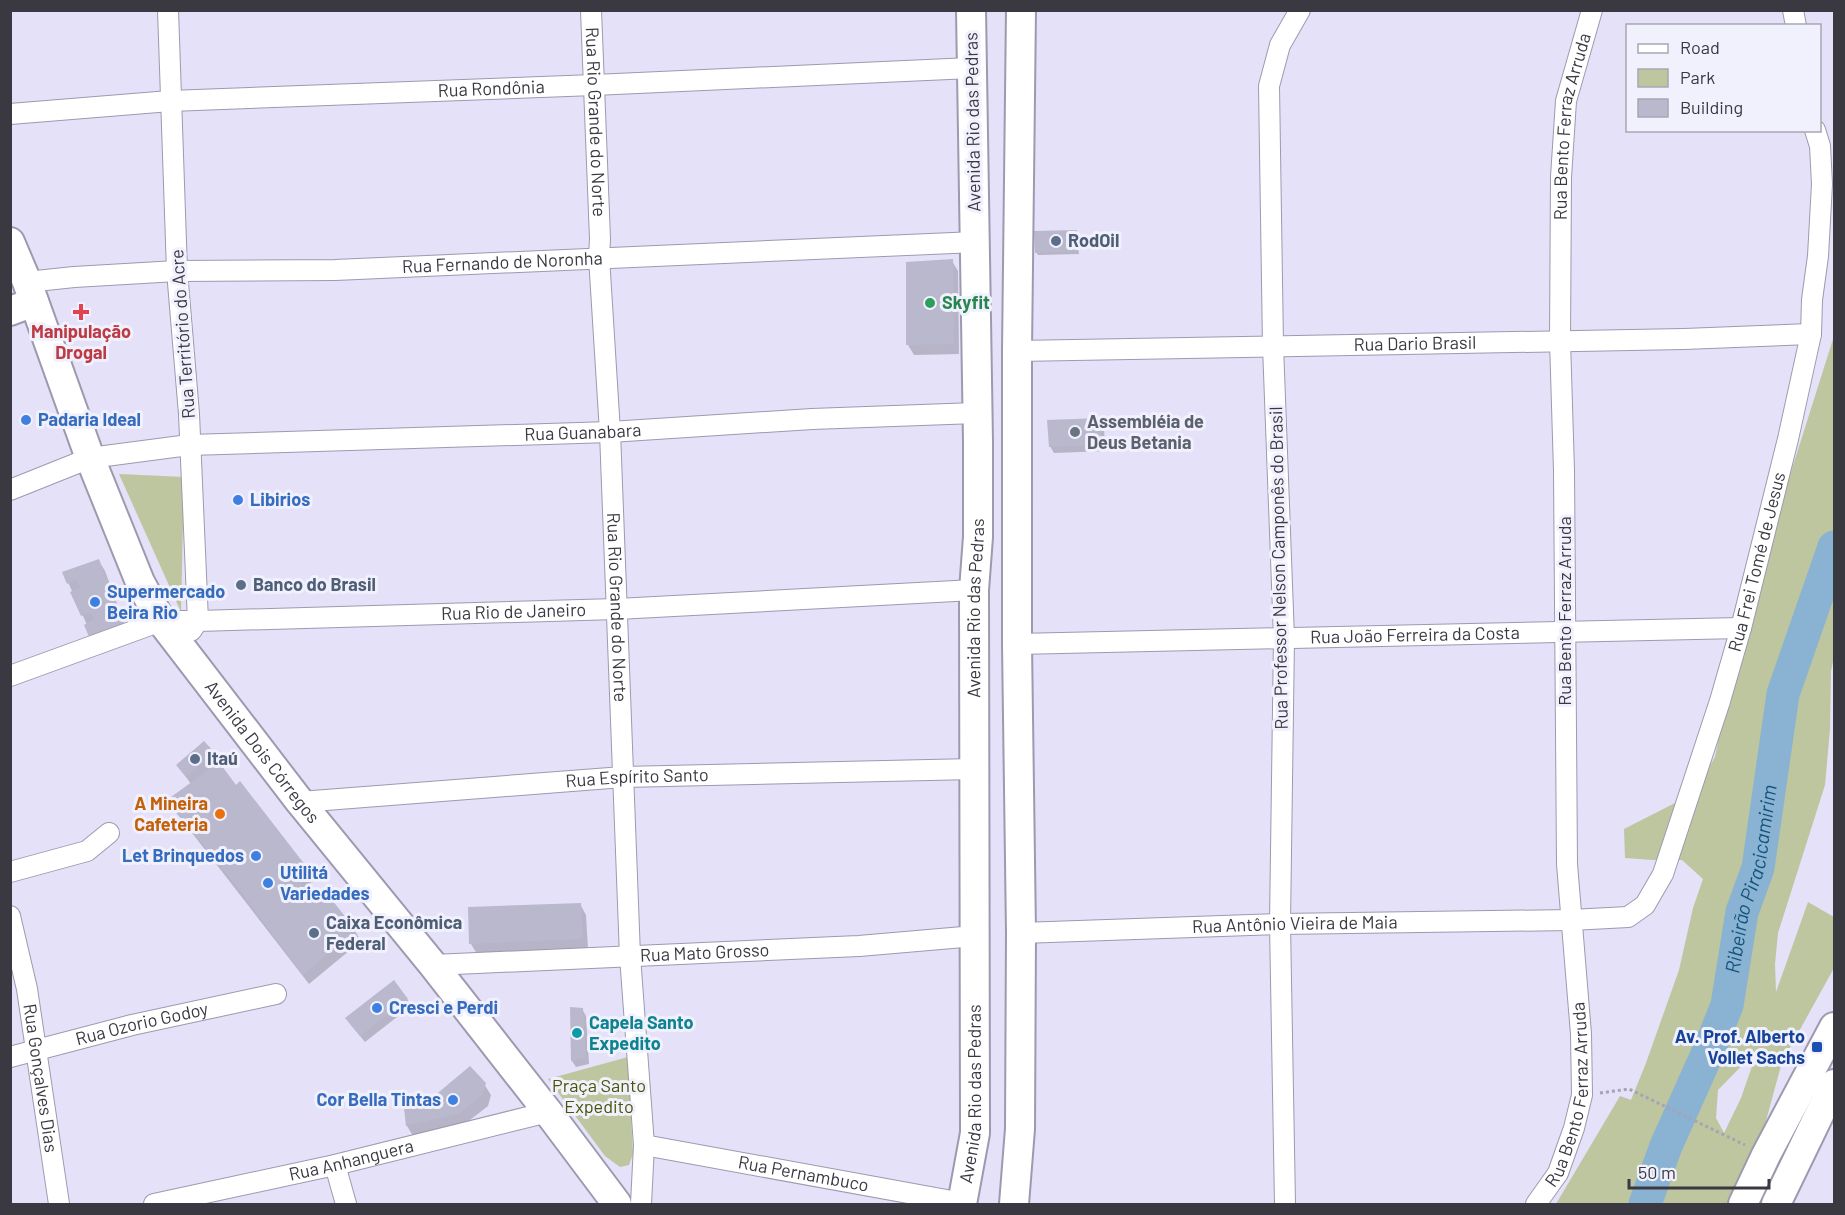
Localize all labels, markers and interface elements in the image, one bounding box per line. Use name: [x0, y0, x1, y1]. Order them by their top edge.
legend: [1626, 24, 1821, 132]
street label: Rua Rio Grande do Norte: [582, 27, 611, 217]
street label: Rua Bento Ferraz Arruda: [1549, 30, 1595, 220]
street label: Avenida Rio das Pedras: [959, 32, 985, 212]
text: Road: [1680, 36, 1720, 58]
text: Park: [1680, 66, 1715, 88]
street label: Rua Rondônia: [437, 75, 545, 101]
text: Building: [1680, 96, 1743, 118]
place label: RodOil: [1068, 229, 1119, 251]
marker: RodOil: [1049, 234, 1063, 248]
street label: Rua Fernando de Noronha: [402, 246, 603, 277]
street label: Rua Território do Acre: [165, 249, 199, 419]
place label: Skyfit: [942, 291, 990, 313]
marker: Skyfit: [923, 296, 937, 310]
marker: Manipulação Drogal: [74, 305, 88, 319]
place label: Manipulação Drogal: [31, 320, 131, 363]
street label: Rua Dario Brasil: [1353, 331, 1476, 355]
street label: Rua Professor Nelson Camponês do Brasil: [1264, 406, 1292, 730]
place label: Padaria Ideal: [38, 408, 141, 430]
place label: Assembléia de Deus Betania: [1087, 410, 1204, 453]
marker: Padaria Ideal: [19, 413, 33, 427]
street label: Rua Guanabara: [524, 418, 642, 445]
marker: Assembléia de Deus Betania: [1068, 425, 1082, 439]
street label: Rua Frei Tomé de Jesus: [1723, 470, 1789, 654]
place label: Libirios: [250, 488, 310, 510]
marker: Libirios: [231, 493, 245, 507]
street label: Rua Rio Grande do Norte: [603, 512, 632, 703]
street label: Rua Bento Ferraz Arruda: [1553, 516, 1575, 706]
street label: Avenida Rio das Pedras: [962, 518, 988, 698]
place label: Banco do Brasil: [253, 573, 376, 595]
marker: Banco do Brasil: [234, 578, 248, 592]
place label: Supermercado Beira Rio: [107, 580, 225, 623]
marker: Supermercado Beira Rio: [88, 595, 102, 609]
street label: Rua Rio de Janeiro: [441, 598, 587, 624]
street label: Rua João Ferreira da Costa: [1310, 621, 1520, 648]
street label: Avenida Dois Córregos: [201, 676, 325, 827]
place label: Itaú: [207, 747, 238, 769]
marker: Itaú: [188, 752, 202, 766]
street label: Rua Espírito Santo: [565, 763, 709, 791]
water label: Ribeirão Piracicamirim: [1719, 783, 1781, 975]
place label: A Mineira Cafeteria: [134, 792, 208, 835]
marker: A Mineira Cafeteria: [213, 807, 227, 821]
place label: Let Brinquedos: [122, 844, 244, 866]
marker: Let Brinquedos: [249, 849, 263, 863]
place label: Utilitá Variedades: [280, 861, 370, 904]
marker: Utilitá Variedades: [261, 876, 275, 890]
street label: Rua Antônio Vieira de Maia: [1192, 910, 1398, 937]
place label: Caixa Econômica Federal: [326, 911, 462, 954]
marker: Caixa Econômica Federal: [307, 926, 321, 940]
street label: Rua Mato Grosso: [640, 938, 770, 966]
place label: Cresci e Perdi: [389, 996, 498, 1018]
street label: Rua Ozorio Godoy: [73, 997, 210, 1049]
marker: Cresci e Perdi: [370, 1001, 384, 1015]
street label: Rua Bento Ferraz Arruda: [1540, 1001, 1592, 1191]
street label: Rua Gonçalves Dias: [19, 1002, 63, 1154]
street label: Avenida Rio das Pedras: [954, 1004, 985, 1185]
place label: Capela Santo Expedito: [589, 1011, 694, 1054]
place label: Av. Prof. Alberto Vollet Sachs: [1675, 1025, 1805, 1068]
marker: Capela Santo Expedito: [570, 1026, 584, 1040]
marker: Av. Prof. Alberto Vollet Sachs: [1810, 1040, 1824, 1054]
park label: Praça Santo Expedito: [552, 1074, 646, 1117]
place label: Cor Bella Tintas: [316, 1088, 441, 1110]
marker: Cor Bella Tintas: [446, 1093, 460, 1107]
street label: Rua Anhanguera: [287, 1134, 416, 1185]
street label: Rua Pernambuco: [736, 1150, 871, 1196]
scale bar: [1629, 1152, 1768, 1190]
text: 50 m: [1638, 1161, 1676, 1183]

